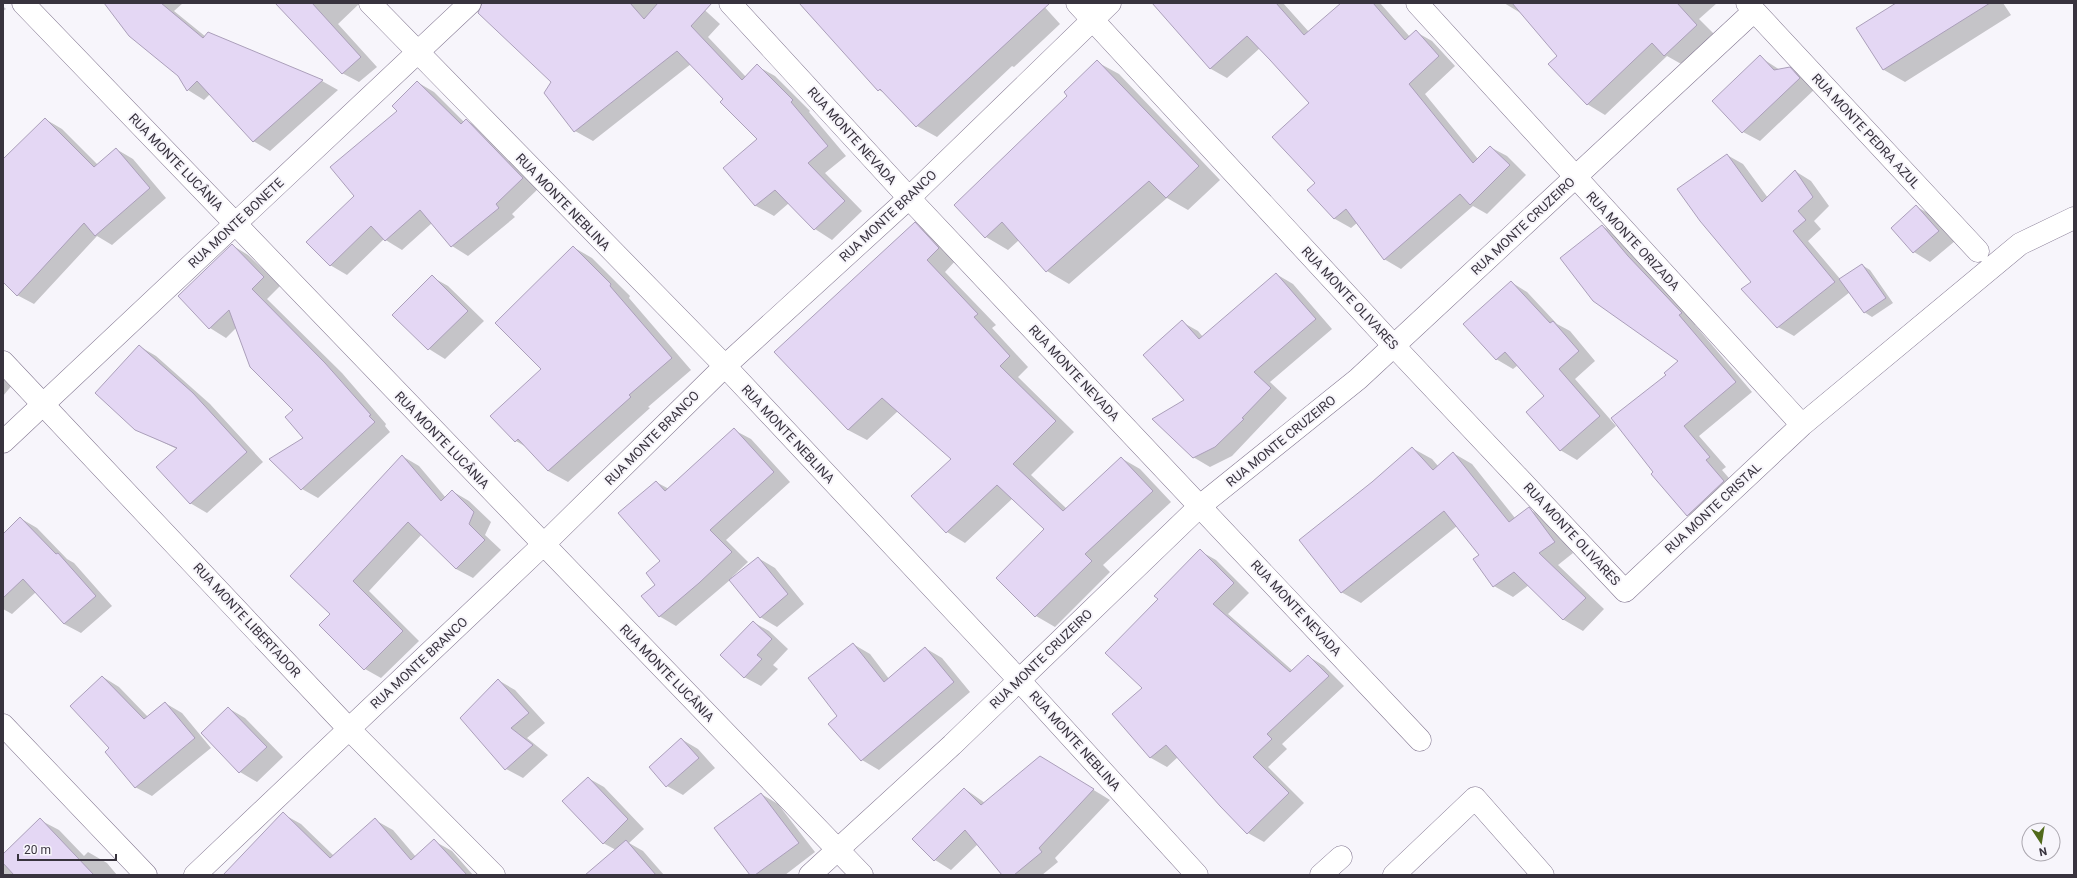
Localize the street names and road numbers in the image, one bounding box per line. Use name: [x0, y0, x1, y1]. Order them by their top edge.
street label: RUA MONTE PEDRA AZUL: [1809, 71, 1923, 191]
street label: RUA MONTE NEVADA: [804, 84, 900, 188]
street label: RUA MONTE LUCÂNIA: [126, 110, 227, 214]
street label: RUA MONTE NEBLINA: [513, 150, 614, 254]
street label: RUA MONTE BRANCO: [836, 167, 940, 265]
street label: RUA MONTE CRUZEIRO: [1468, 174, 1578, 278]
street label: RUA MONTE BONETE: [185, 175, 287, 271]
street label: RUA MONTE ORIZADA: [1583, 189, 1683, 294]
street label: RUA MONTE OLIVARES: [1299, 244, 1402, 353]
street label: RUA MONTE NEVADA: [1026, 322, 1123, 424]
street label: RUA MONTE NEBLINA: [739, 382, 838, 487]
street label: RUA MONTE LUCÂNIA: [392, 388, 493, 492]
street label: RUA MONTE BRANCO: [602, 388, 702, 488]
street label: RUA MONTE CRUZEIRO: [1223, 392, 1339, 490]
street label: RUA MONTE CRISTAL: [1662, 459, 1764, 557]
street label: RUA MONTE OLIVARES: [1521, 480, 1624, 589]
street label: RUA MONTE NEVADA: [1248, 557, 1345, 659]
street label: RUA MONTE LIBERTADOR: [190, 560, 304, 680]
street label: RUA MONTE CRUZEIRO: [987, 606, 1095, 712]
street label: RUA MONTE BRANCO: [367, 614, 471, 712]
street label: RUA MONTE LUCÂNIA: [617, 621, 718, 725]
street label: RUA MONTE NEBLINA: [1026, 688, 1124, 794]

